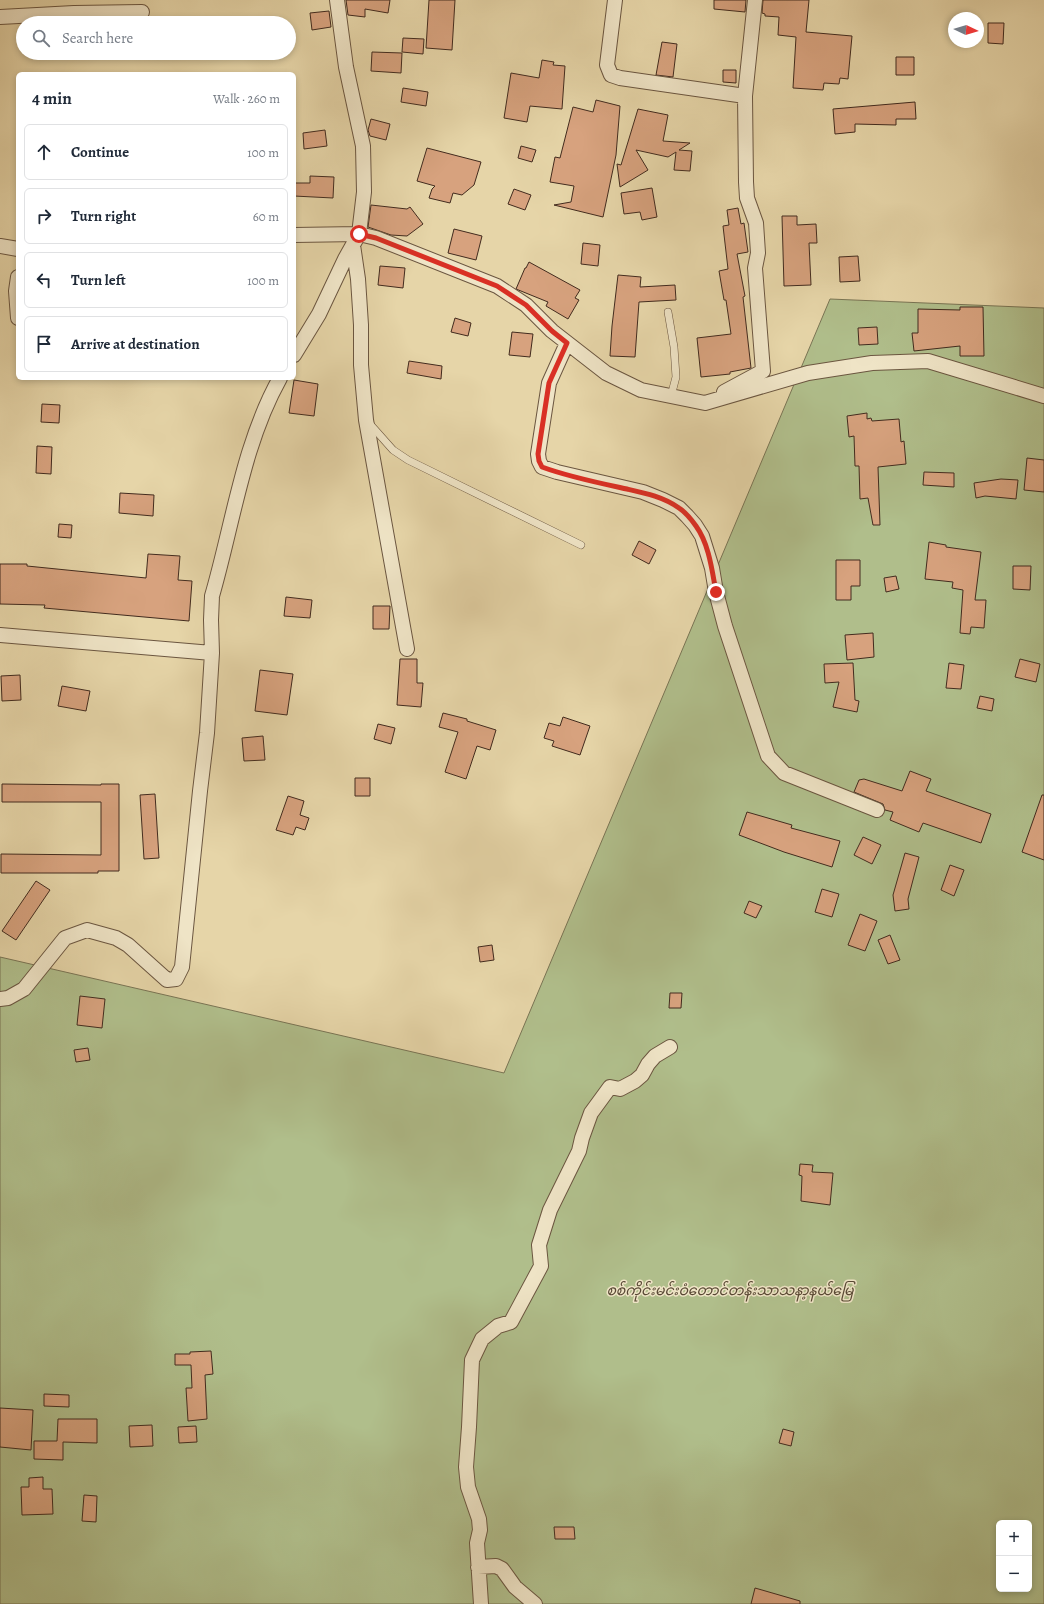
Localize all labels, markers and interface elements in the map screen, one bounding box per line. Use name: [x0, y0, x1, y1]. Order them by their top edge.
north arrow: [948, 12, 984, 48]
search box: [16, 16, 296, 60]
icon: search: [30, 27, 52, 49]
text: Search here: [62, 28, 133, 48]
text: 4 min: [32, 87, 72, 110]
text: Walk · 260 m: [213, 90, 280, 107]
icon: ahead: [33, 141, 55, 163]
text: Continue: [71, 142, 129, 162]
text: 100 m: [247, 144, 279, 161]
icon: right: [33, 205, 55, 227]
text: Turn right: [71, 206, 136, 226]
text: 60 m: [253, 208, 279, 225]
route start: [350, 225, 368, 243]
icon: left: [33, 269, 55, 291]
text: Turn left: [71, 270, 126, 290]
text: 100 m: [247, 272, 279, 289]
icon: arrive: [33, 333, 55, 355]
text: Arrive at destination: [71, 334, 200, 354]
route end: [707, 583, 725, 601]
park label: စစ်ကိုင်းမင်းဝံတောင်တန်းသာသနာ့နယ်မြေ: [606, 1280, 856, 1302]
map controls: [996, 1520, 1032, 1592]
button: +: [996, 1520, 1032, 1556]
button: −: [996, 1556, 1032, 1592]

